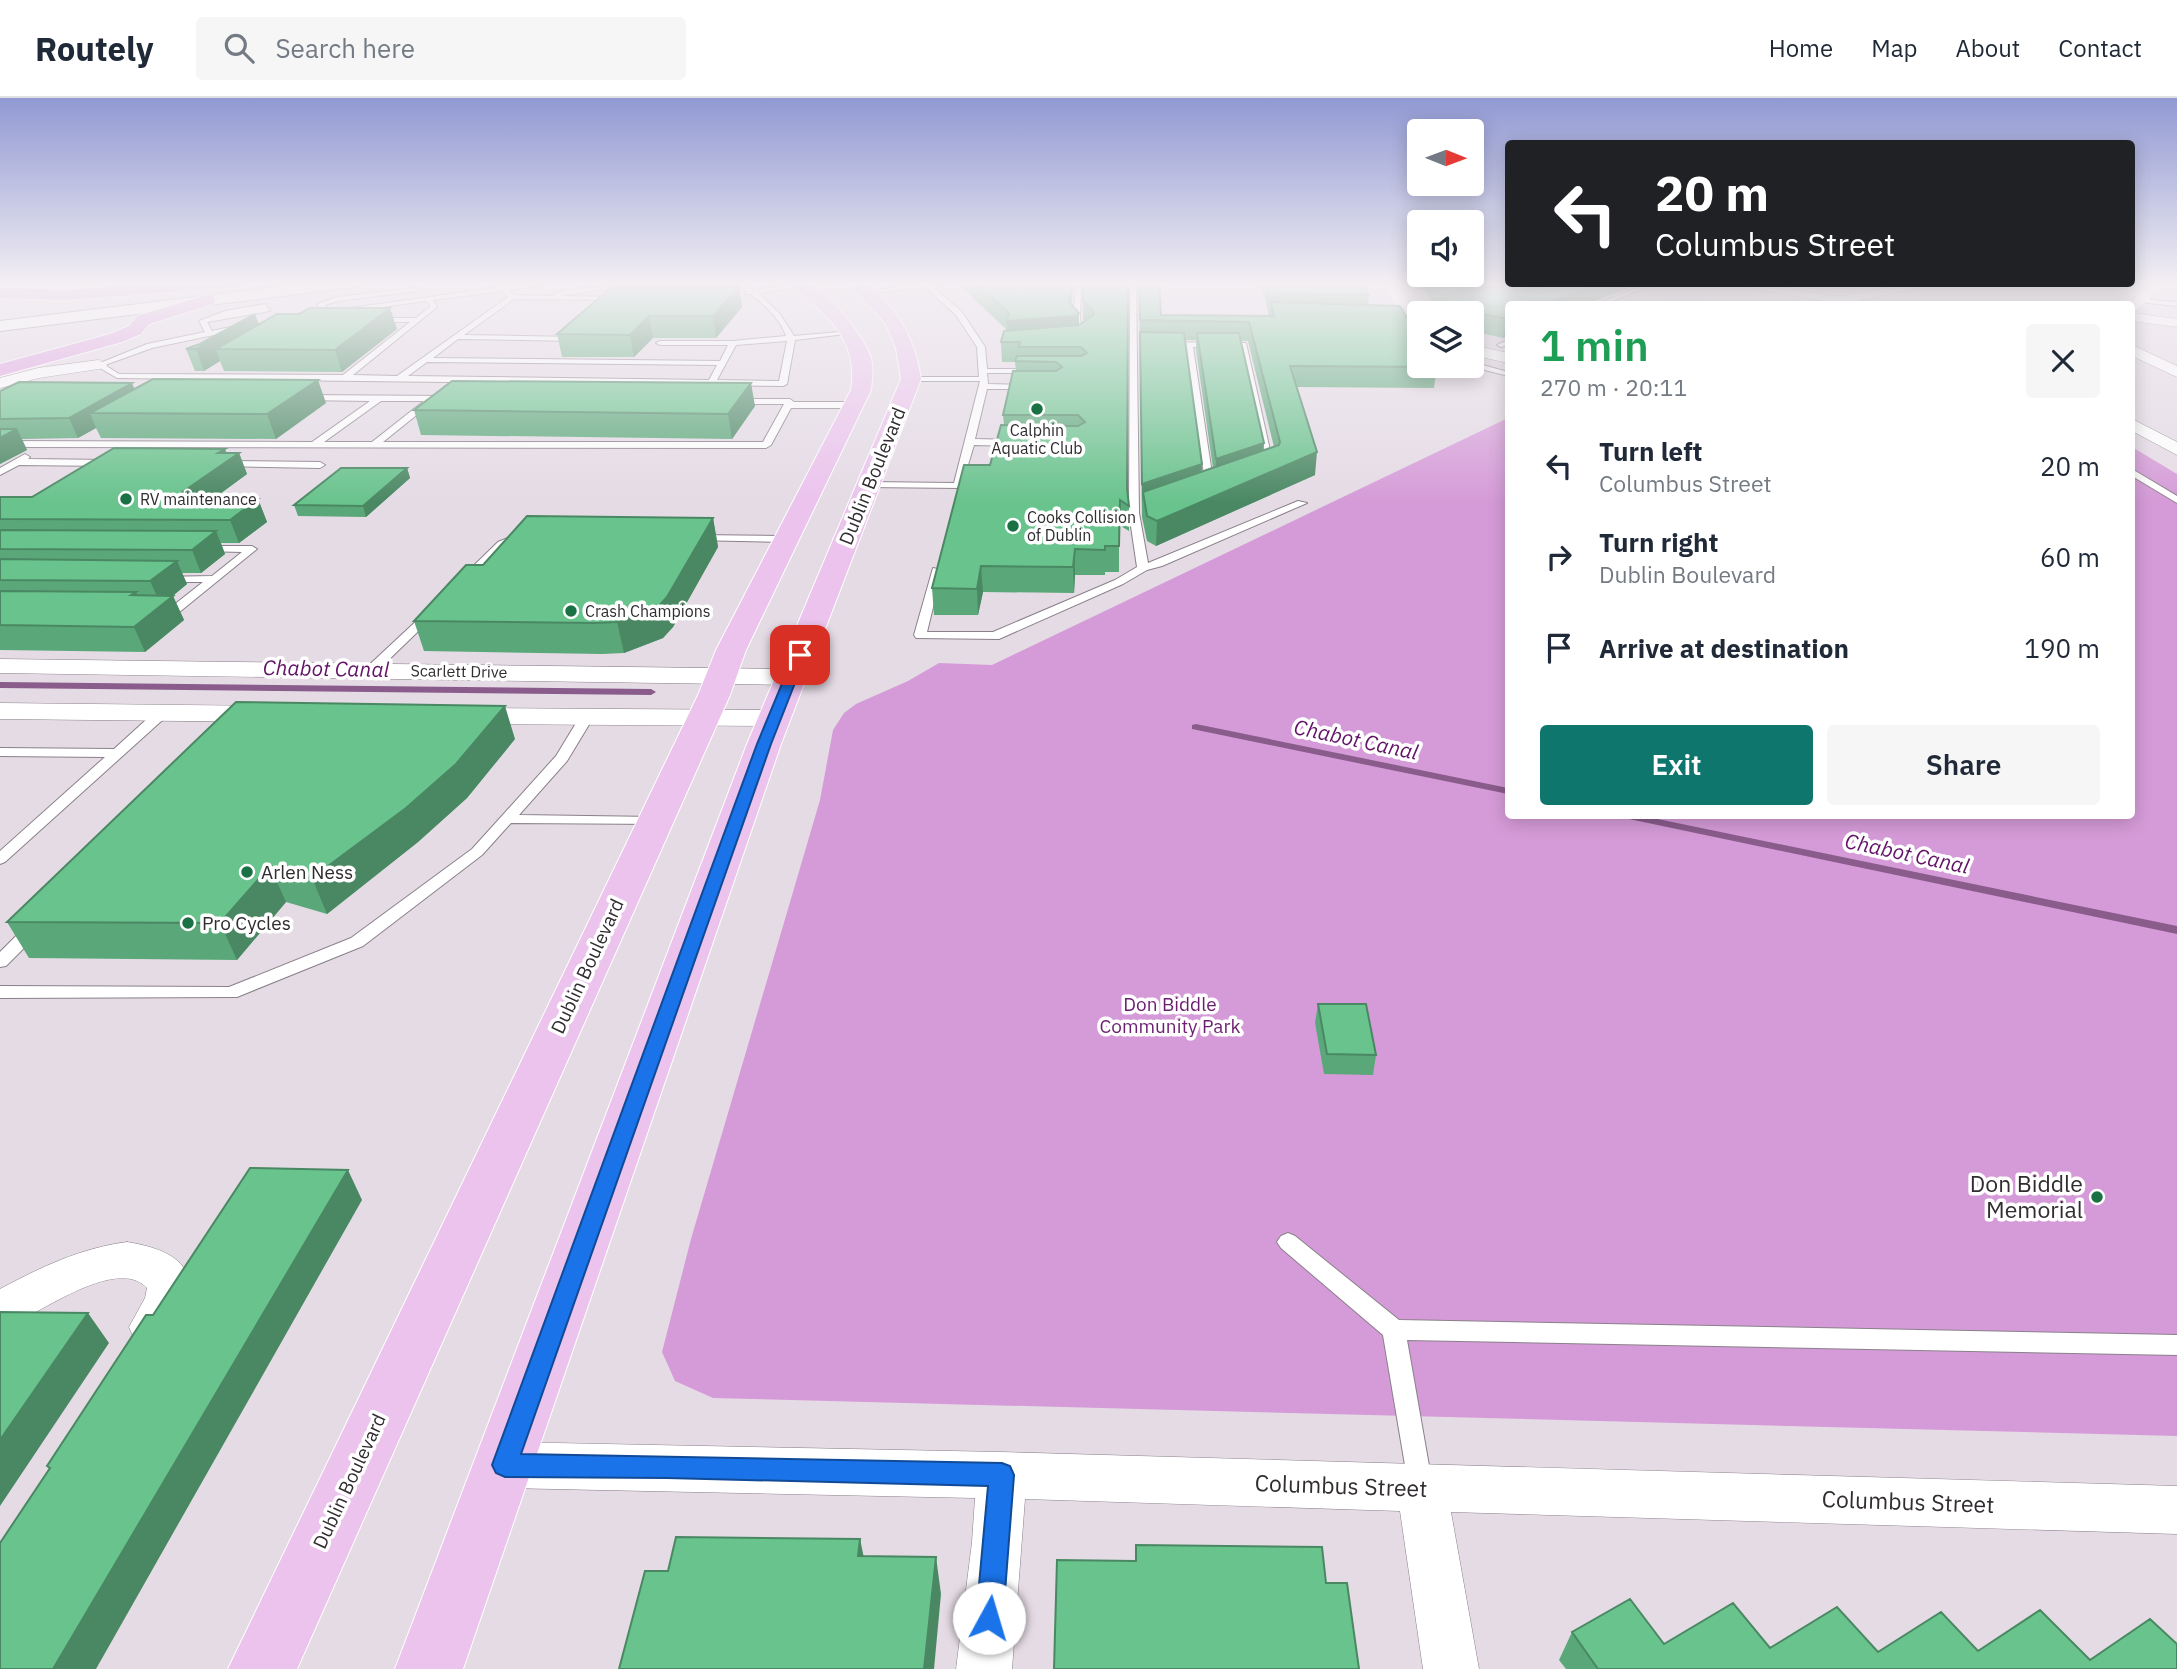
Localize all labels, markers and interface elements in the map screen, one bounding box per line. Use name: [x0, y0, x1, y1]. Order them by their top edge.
search box: [196, 17, 686, 80]
text: Routely: [35, 27, 154, 70]
icon: search: [220, 29, 258, 67]
text: Search here: [276, 31, 415, 65]
text: Home: [1769, 32, 1833, 64]
text: Map: [1871, 32, 1917, 64]
text: About: [1955, 32, 2020, 64]
text: Contact: [2058, 32, 2142, 64]
north arrow: [1407, 119, 1484, 196]
map controls: [1407, 119, 1484, 378]
text: 20 m: [1655, 161, 1769, 224]
icon: left: [1540, 168, 1631, 259]
button: sound: [1407, 210, 1484, 287]
text: Columbus Street: [1655, 223, 1895, 265]
button: layers: [1407, 301, 1484, 378]
text: 1 min: [1540, 318, 1649, 373]
button: close: [2026, 324, 2100, 398]
text: 270 m · 20:11: [1540, 372, 1687, 402]
marker: Calphin Aquatic Club: [1029, 401, 1045, 417]
street label: Dublin Boulevard: [833, 404, 911, 548]
place label: Calphin Aquatic Club: [991, 420, 1083, 458]
text: Turn left: [1599, 434, 1702, 468]
icon: left: [1540, 447, 1578, 485]
text: 20 m: [2040, 449, 2100, 483]
text: Columbus Street: [1599, 468, 1772, 498]
place label: RV maintenance: [140, 489, 257, 509]
marker: RV maintenance: [118, 491, 134, 507]
place label: Cooks Collision of Dublin: [1027, 507, 1136, 545]
marker: Cooks Collision of Dublin: [1005, 518, 1021, 534]
text: Turn right: [1599, 525, 1718, 559]
icon: right: [1540, 538, 1578, 576]
text: 60 m: [2040, 540, 2100, 574]
text: Dublin Boulevard: [1599, 559, 1776, 589]
place label: Crash Champions: [585, 601, 711, 621]
marker: Crash Champions: [563, 603, 579, 619]
pin: [770, 625, 830, 685]
icon: arrive: [1540, 629, 1578, 667]
text: Arrive at destination: [1599, 631, 1849, 665]
text: 190 m: [2024, 631, 2100, 665]
icon: arrive: [781, 636, 819, 674]
water label: Chabot Canal: [263, 653, 390, 683]
street label: Scarlett Drive: [410, 660, 508, 682]
water label: Chabot Canal: [1292, 712, 1421, 766]
button: Exit: [1540, 725, 1813, 805]
button: Share: [1827, 725, 2100, 805]
water label: Chabot Canal: [1843, 826, 1972, 880]
place label: Arlen Ness: [261, 860, 353, 884]
marker: Arlen Ness: [239, 864, 255, 880]
street label: Dublin Boulevard: [545, 895, 629, 1037]
place label: Pro Cycles: [202, 911, 291, 935]
marker: Pro Cycles: [180, 915, 196, 931]
park label: Don Biddle Community Park: [1099, 992, 1241, 1038]
place label: Don Biddle Memorial: [1970, 1168, 2083, 1224]
marker: Don Biddle Memorial: [2089, 1189, 2105, 1205]
street label: Dublin Boulevard: [307, 1410, 391, 1552]
street label: Columbus Street: [1254, 1467, 1428, 1503]
street label: Columbus Street: [1821, 1483, 1995, 1519]
position arrow: [952, 1581, 1026, 1655]

